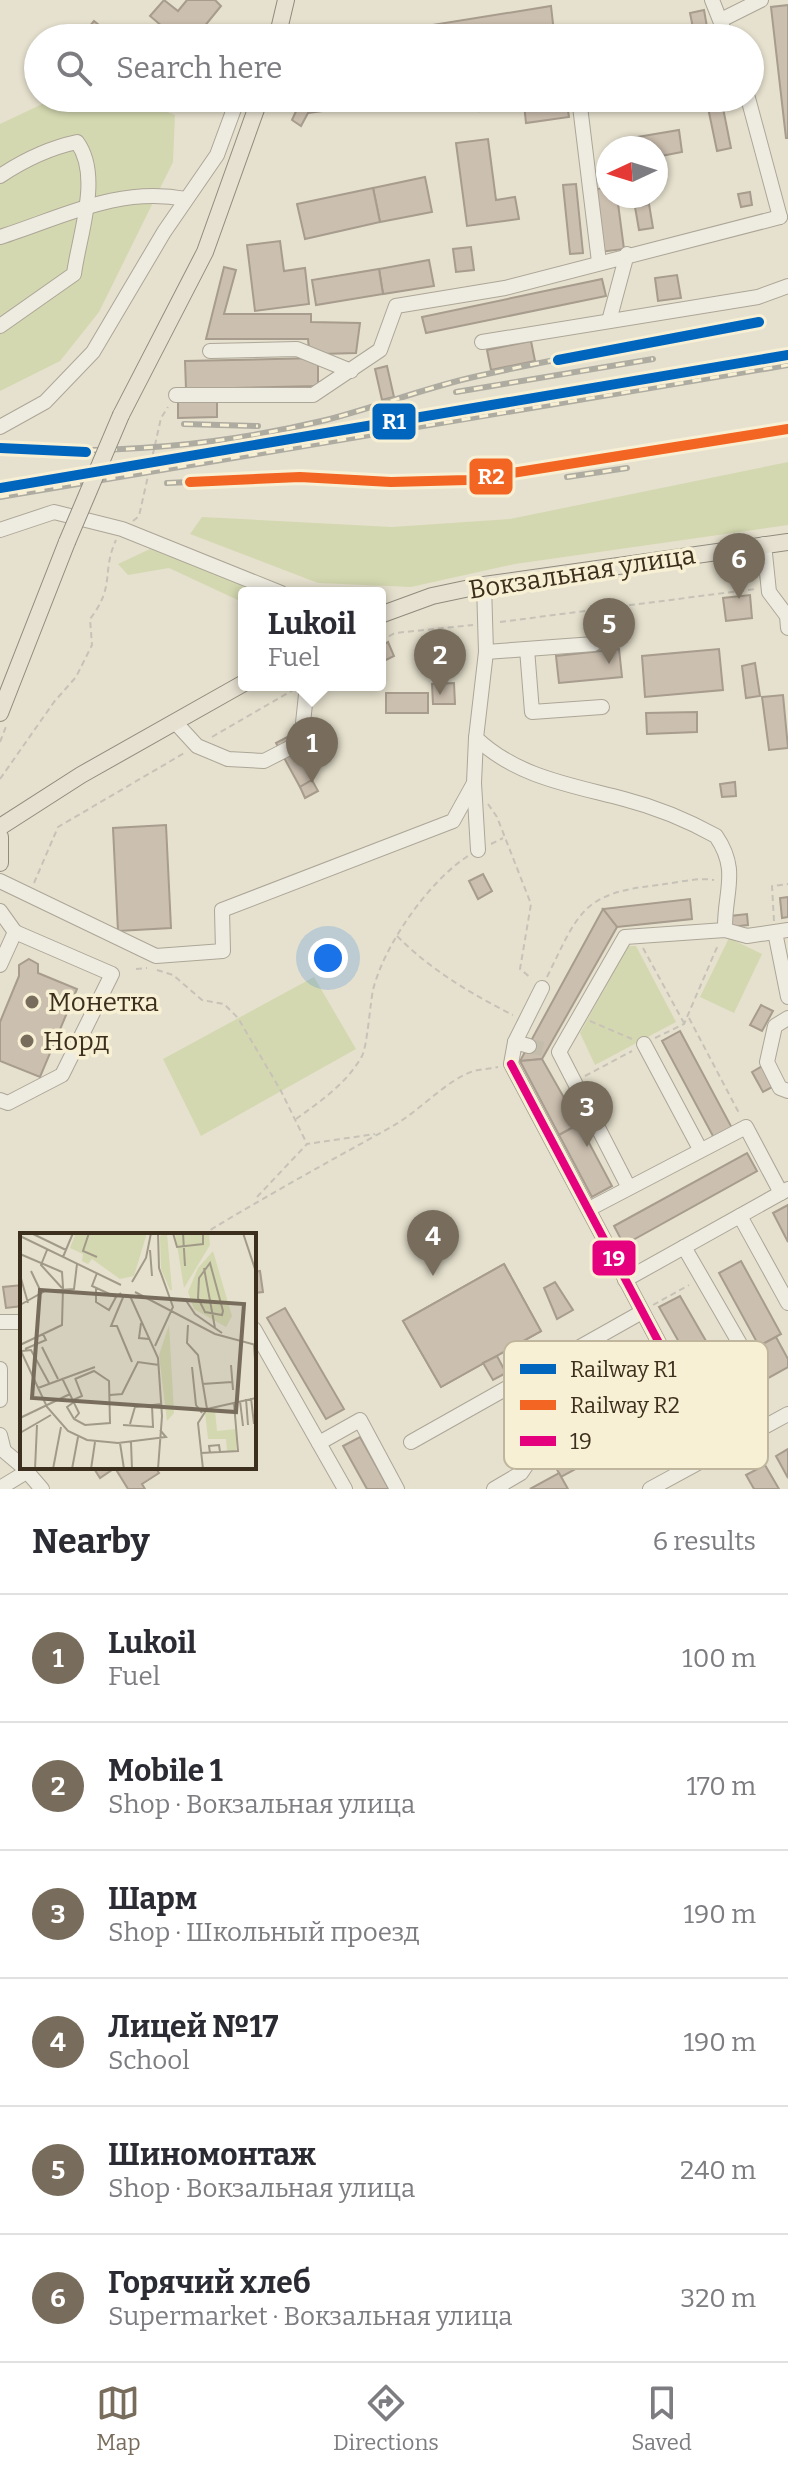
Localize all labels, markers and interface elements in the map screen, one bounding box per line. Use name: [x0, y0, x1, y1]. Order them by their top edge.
search box: [24, 24, 764, 112]
icon: search: [52, 46, 96, 90]
text: Search here: [116, 50, 283, 86]
north arrow: [596, 136, 668, 208]
line badge: R1: [371, 402, 417, 441]
text: R1: [382, 408, 407, 435]
line badge: R2: [468, 457, 514, 496]
text: R2: [477, 463, 505, 490]
pin: 6: [713, 533, 765, 599]
street label: Вокзальная улица: [467, 539, 698, 606]
popup: [238, 587, 386, 691]
pin: 5: [583, 598, 635, 664]
text: Lukoil: [268, 606, 356, 642]
pin: 2: [414, 629, 466, 695]
text: Fuel: [268, 642, 320, 673]
pin: 1: [286, 717, 338, 783]
your location: [308, 938, 348, 978]
place label: Монетка: [48, 987, 159, 1018]
marker: Монетка: [23, 993, 41, 1011]
place label: Норд: [43, 1026, 109, 1057]
marker: Норд: [18, 1032, 36, 1050]
pin: 3: [561, 1081, 613, 1147]
pin: 4: [407, 1210, 459, 1276]
inset map: [20, 1233, 256, 1469]
line badge: 19: [591, 1239, 637, 1277]
text: 19: [603, 1245, 625, 1272]
legend: [504, 1341, 768, 1469]
text: Railway R1: [570, 1356, 677, 1383]
text: Railway R2: [570, 1392, 680, 1419]
text: 19: [570, 1428, 592, 1455]
text: Nearby: [32, 1521, 150, 1562]
text: 6 results: [653, 1526, 756, 1557]
text: Lukoil: [108, 1625, 196, 1661]
text: 1: [52, 1643, 64, 1674]
text: 100 m: [682, 1643, 756, 1674]
text: Fuel: [108, 1661, 160, 1692]
text: Mobile 1: [108, 1753, 223, 1789]
text: 2: [51, 1771, 65, 1802]
text: 170 m: [686, 1771, 756, 1802]
text: Shop · Вокзальная улица: [108, 1789, 415, 1820]
text: Шарм: [108, 1881, 197, 1917]
text: 3: [51, 1899, 65, 1930]
text: 190 m: [684, 1899, 756, 1930]
text: Shop · Школьный проезд: [108, 1917, 420, 1948]
text: Лицей №17: [108, 2009, 278, 2045]
text: 4: [50, 2027, 66, 2058]
text: 190 m: [684, 2027, 756, 2058]
text: School: [108, 2045, 190, 2076]
text: Шиномонтаж: [108, 2137, 316, 2173]
text: 5: [51, 2155, 65, 2186]
text: 240 m: [680, 2155, 756, 2186]
text: Shop · Вокзальная улица: [108, 2173, 415, 2204]
text: Горячий хлеб: [108, 2265, 311, 2301]
text: 6: [50, 2283, 66, 2314]
text: 320 m: [680, 2283, 756, 2314]
text: Supermarket · Вокзальная улица: [108, 2301, 513, 2332]
tab: Map: [96, 2381, 141, 2456]
tab: Directions: [333, 2381, 439, 2456]
tab: Saved: [631, 2381, 692, 2456]

